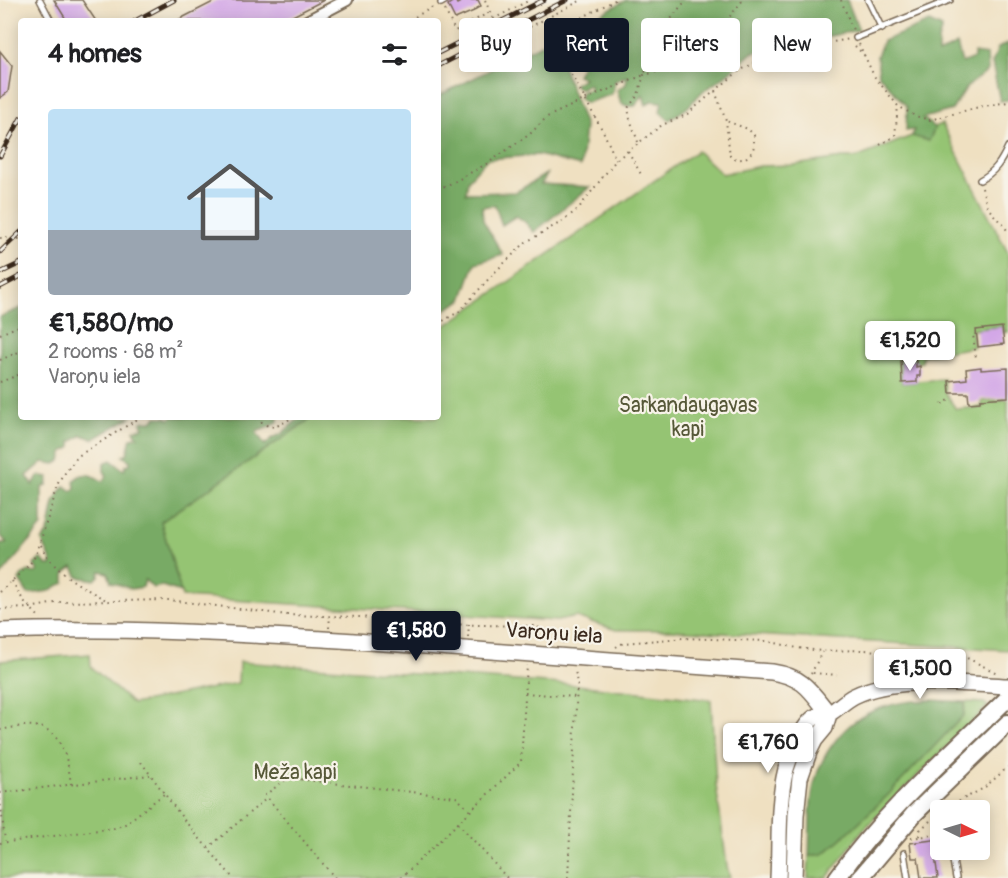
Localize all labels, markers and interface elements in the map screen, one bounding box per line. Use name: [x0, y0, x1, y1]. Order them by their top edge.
chip: Buy: [459, 18, 532, 72]
chip: Rent: [544, 18, 629, 72]
chip: Filters: [641, 18, 740, 72]
chip: New: [752, 18, 832, 72]
text: 4 homes: [48, 38, 142, 70]
icon: filters: [378, 38, 411, 71]
icon: home: [176, 148, 284, 256]
text: €1,580/mo: [48, 307, 173, 339]
pin: €1,520: [861, 321, 959, 372]
text: €1,520: [879, 328, 941, 353]
text: 2 rooms · 68 m²: [48, 339, 183, 364]
text: Varoņu iela: [48, 364, 141, 389]
park label: Sarkandaugavas kapi: [619, 392, 758, 443]
pin: €1,580: [367, 611, 465, 662]
street label: Varoņu iela: [505, 617, 603, 650]
text: €1,580: [386, 618, 446, 643]
pin: €1,500: [871, 649, 969, 700]
text: €1,500: [888, 656, 952, 681]
pin: €1,760: [719, 723, 817, 774]
text: €1,760: [737, 730, 799, 755]
park label: Meža kapi: [254, 759, 337, 786]
north arrow: [930, 800, 990, 860]
map controls: [930, 800, 990, 860]

